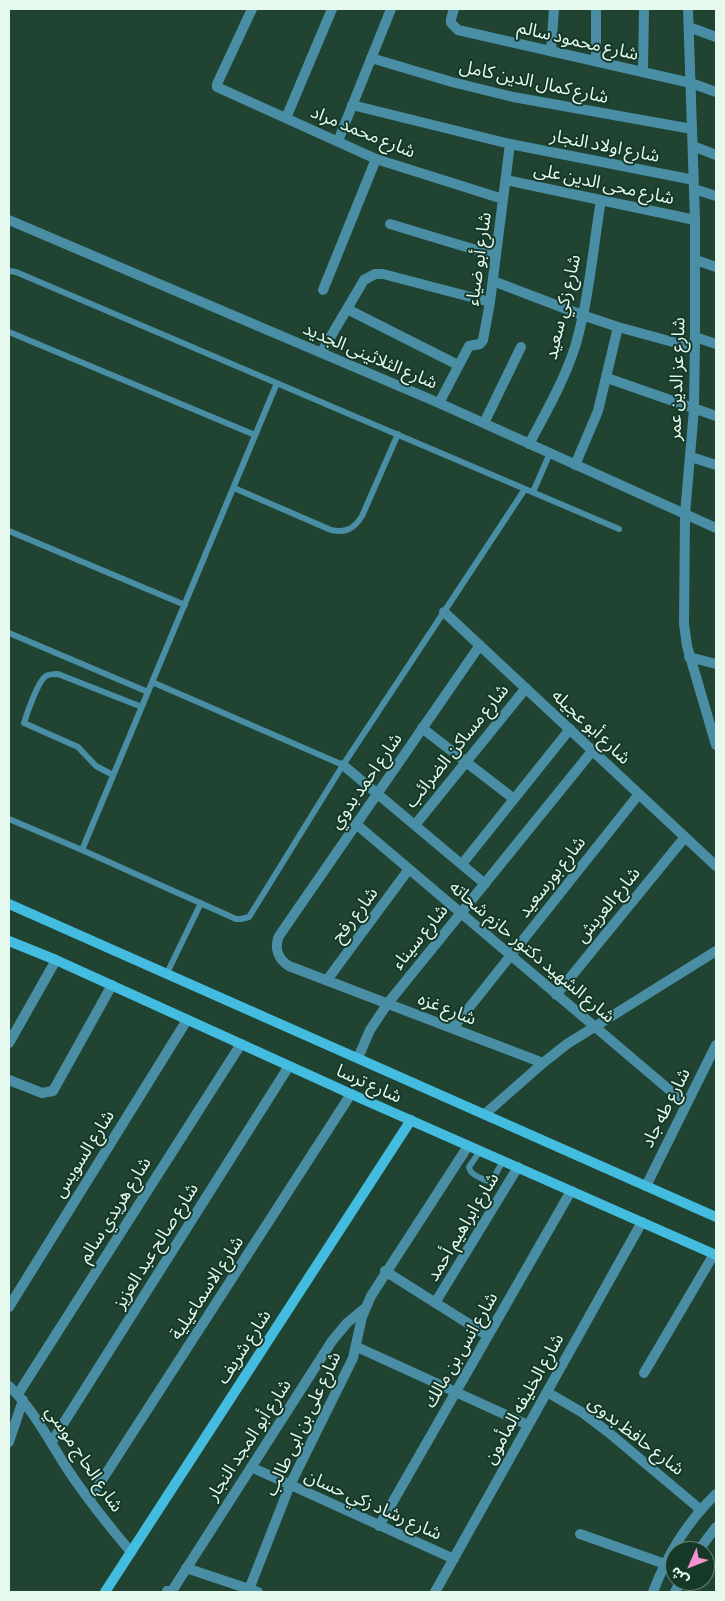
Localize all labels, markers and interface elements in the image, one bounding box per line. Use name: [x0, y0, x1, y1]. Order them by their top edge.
street label: شارع محمود سالم: [515, 17, 641, 65]
street label: شارع كمال الدين كامل: [457, 56, 611, 108]
street label: شارع محمد مراد: [308, 101, 418, 163]
street label: شارع اولاد النجار: [549, 125, 661, 167]
street label: شارع محى الدين على: [532, 159, 676, 209]
street label: شارع أبو ضياء: [462, 211, 496, 307]
street label: شارع زكي سعيد: [540, 252, 586, 362]
street label: شارع عز الدين عمر: [664, 317, 690, 441]
street label: شارع الثلاثينى الجديد: [300, 318, 440, 394]
street label: شارع مساكن الضرائب: [400, 680, 514, 812]
street label: شارع أبو عجيله: [547, 685, 635, 769]
street label: شارع احمد بدوي: [325, 729, 407, 833]
street label: شارع بورسعيد: [514, 832, 590, 922]
street label: شارع العريش: [571, 863, 645, 947]
street label: شارع الشهيد دكتور حازم شحاته: [445, 876, 619, 1028]
street label: شارع رفح: [327, 883, 383, 947]
street label: شارع سيناء: [387, 900, 453, 974]
street label: شارع غزه: [415, 988, 479, 1030]
street label: شارع ترسا: [333, 1060, 405, 1108]
street label: شارع طه جاد: [637, 1065, 695, 1151]
street label: شارع السويس: [49, 1106, 119, 1202]
street label: شارع هريدي سالم: [74, 1153, 156, 1267]
street label: شارع ابراهيم أحمد: [422, 1169, 504, 1285]
street label: شارع صالح عبد العزيز: [109, 1179, 203, 1313]
street label: شارع الاسماعيلية: [165, 1232, 249, 1344]
street label: شارع انس بن مالك: [419, 1288, 503, 1412]
street label: شارع شريف: [212, 1306, 276, 1388]
street label: شارع الخليفه المأمون: [479, 1330, 569, 1468]
street label: شارع على بن ابى طالب: [260, 1348, 346, 1500]
street label: شارع أبو المجد النجار: [202, 1375, 296, 1505]
street label: شارع حافظ بدوى: [584, 1392, 688, 1480]
street label: شارع الحاج موسي: [41, 1402, 127, 1516]
street label: شارع رشاد زكي حسان: [301, 1465, 445, 1545]
north arrow: [665, 1541, 715, 1591]
text: ش: [668, 1564, 692, 1587]

